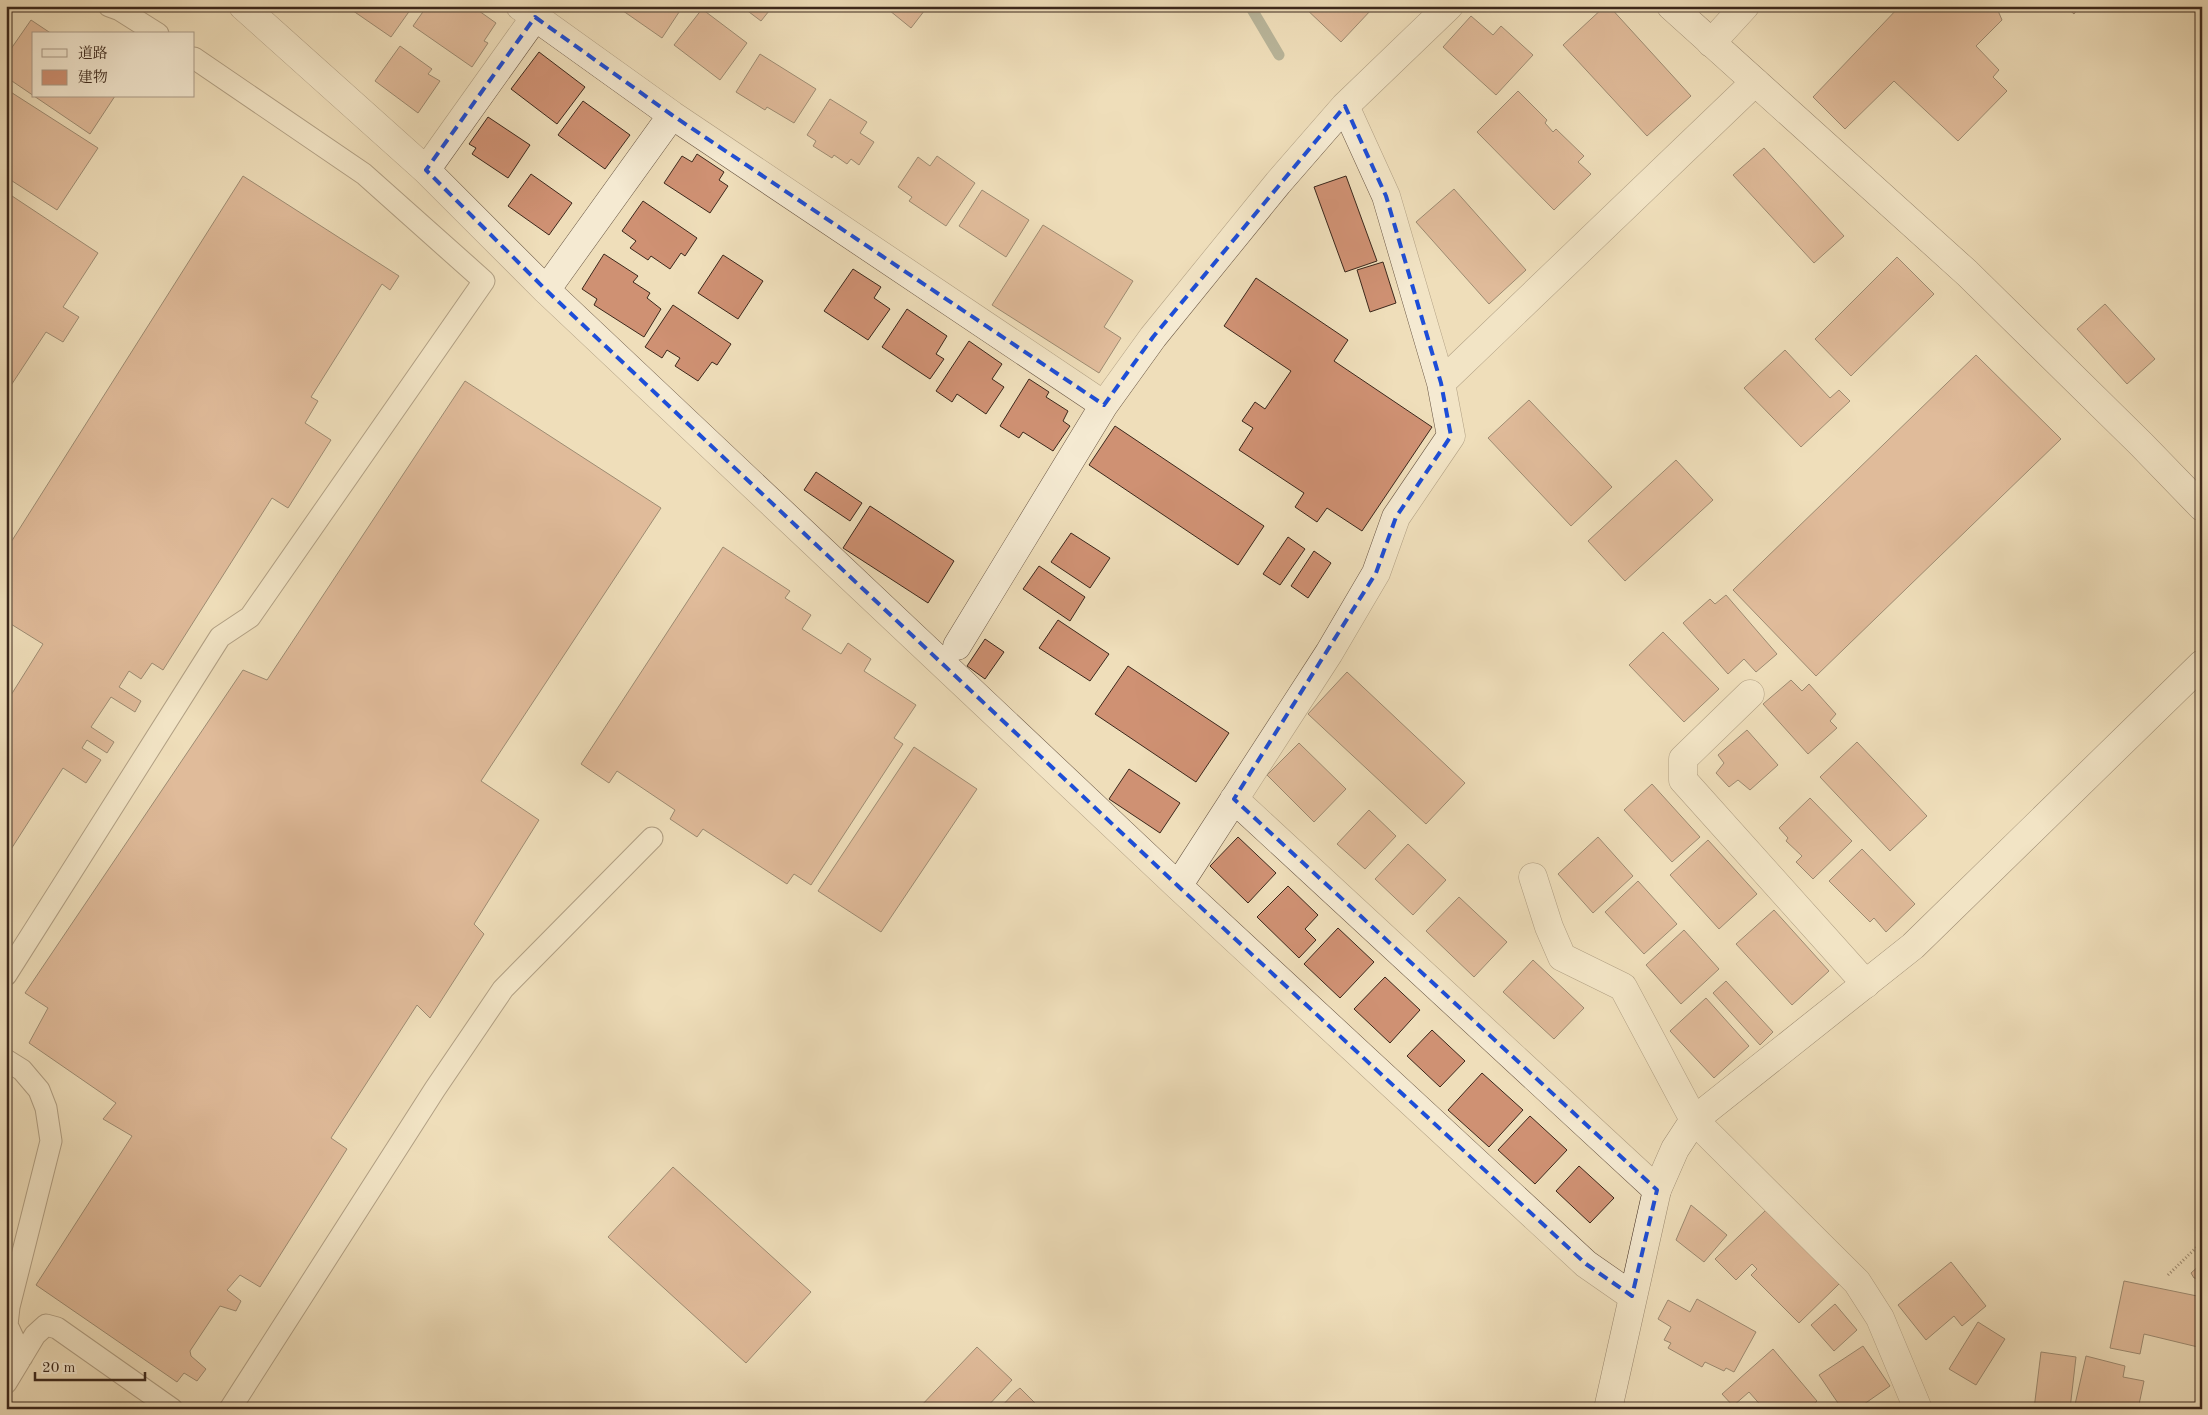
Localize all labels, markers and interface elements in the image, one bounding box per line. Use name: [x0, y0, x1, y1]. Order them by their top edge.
legend: [32, 32, 195, 98]
text: 道路: [78, 45, 108, 62]
text: 建物: [78, 69, 108, 86]
scale bar: [35, 1350, 145, 1382]
text: 20 m: [42, 1361, 76, 1376]

